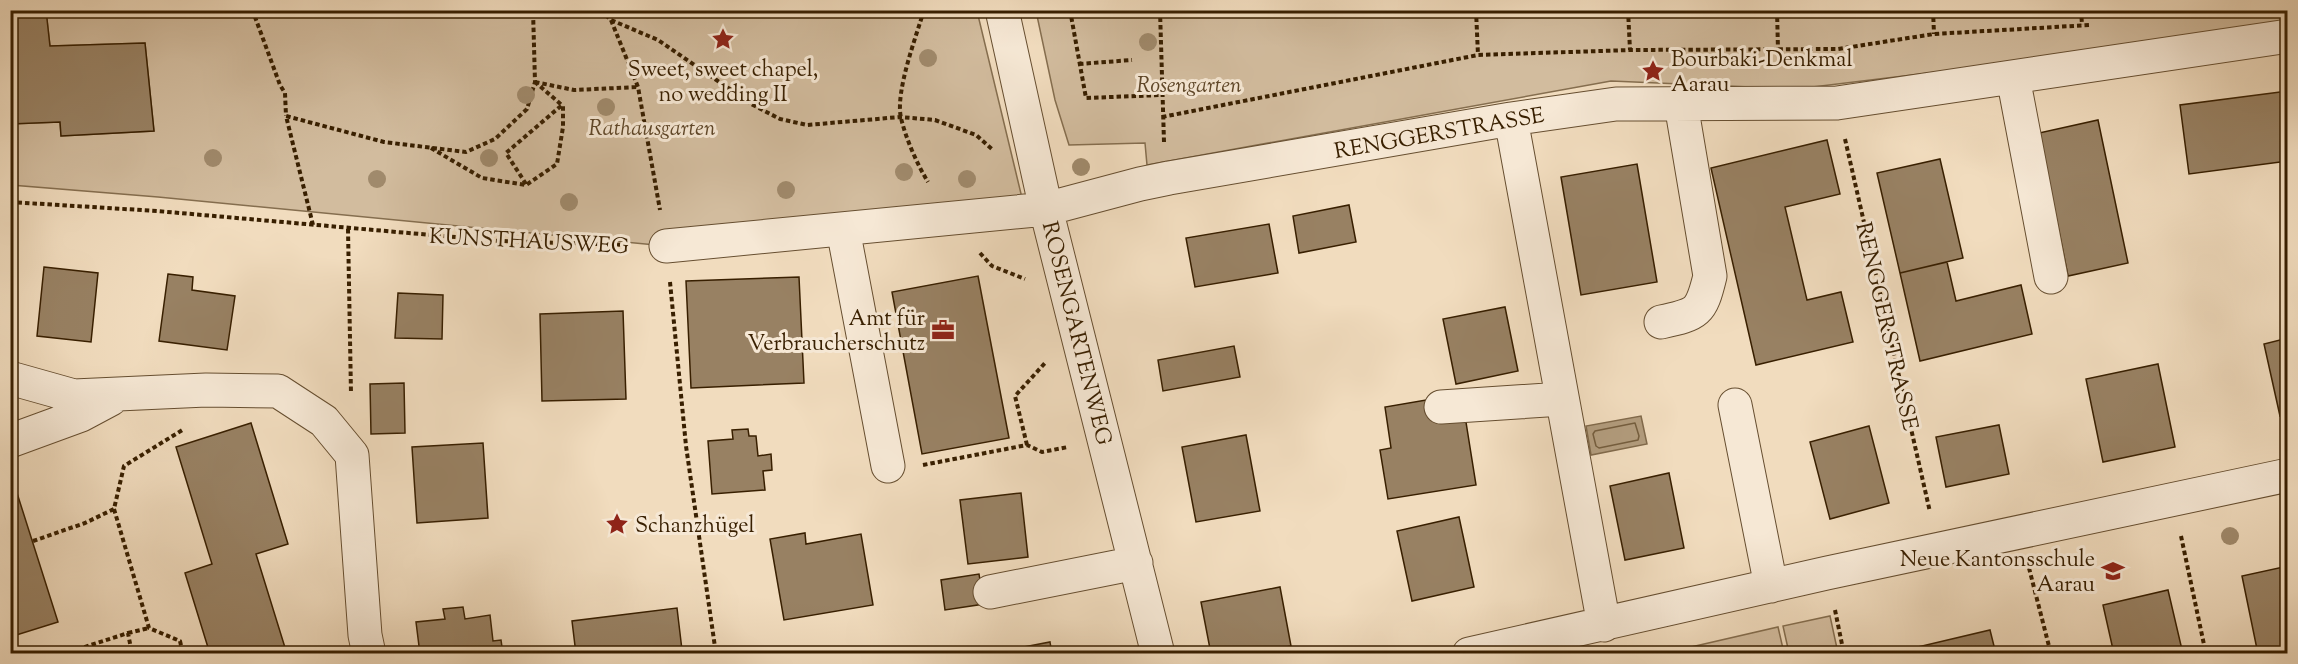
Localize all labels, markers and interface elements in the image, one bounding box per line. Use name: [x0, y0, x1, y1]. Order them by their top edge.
place icon: Sweet, sweet chapel, no wedding II: [710, 26, 736, 52]
place label: Bourbaki-Denkmal Aarau: [1671, 45, 1853, 102]
place label: Sweet, sweet chapel, no wedding II: [628, 55, 818, 112]
place icon: Bourbaki-Denkmal Aarau: [1640, 58, 1666, 84]
park label: Rosengarten: [1136, 71, 1242, 103]
street label: RENGGERSTRASSE: [1332, 101, 1547, 169]
park label: Rathausgarten: [589, 114, 716, 146]
street label: ROSENGARTENWEG: [1032, 218, 1118, 449]
street label: RENGGERSTRASSE: [1846, 219, 1925, 434]
street label: KUNSTHAUSWEG: [428, 222, 630, 264]
place label: Amt für Verbraucherschutz: [748, 304, 925, 361]
office icon: Amt für Verbraucherschutz: [930, 317, 956, 343]
place icon: Schanzhügel: [604, 511, 630, 537]
place label: Schanzhügel: [635, 511, 755, 543]
place label: Neue Kantonsschule Aarau: [1900, 545, 2095, 602]
school or university icon: Neue Kantonsschule Aarau: [2100, 558, 2126, 584]

